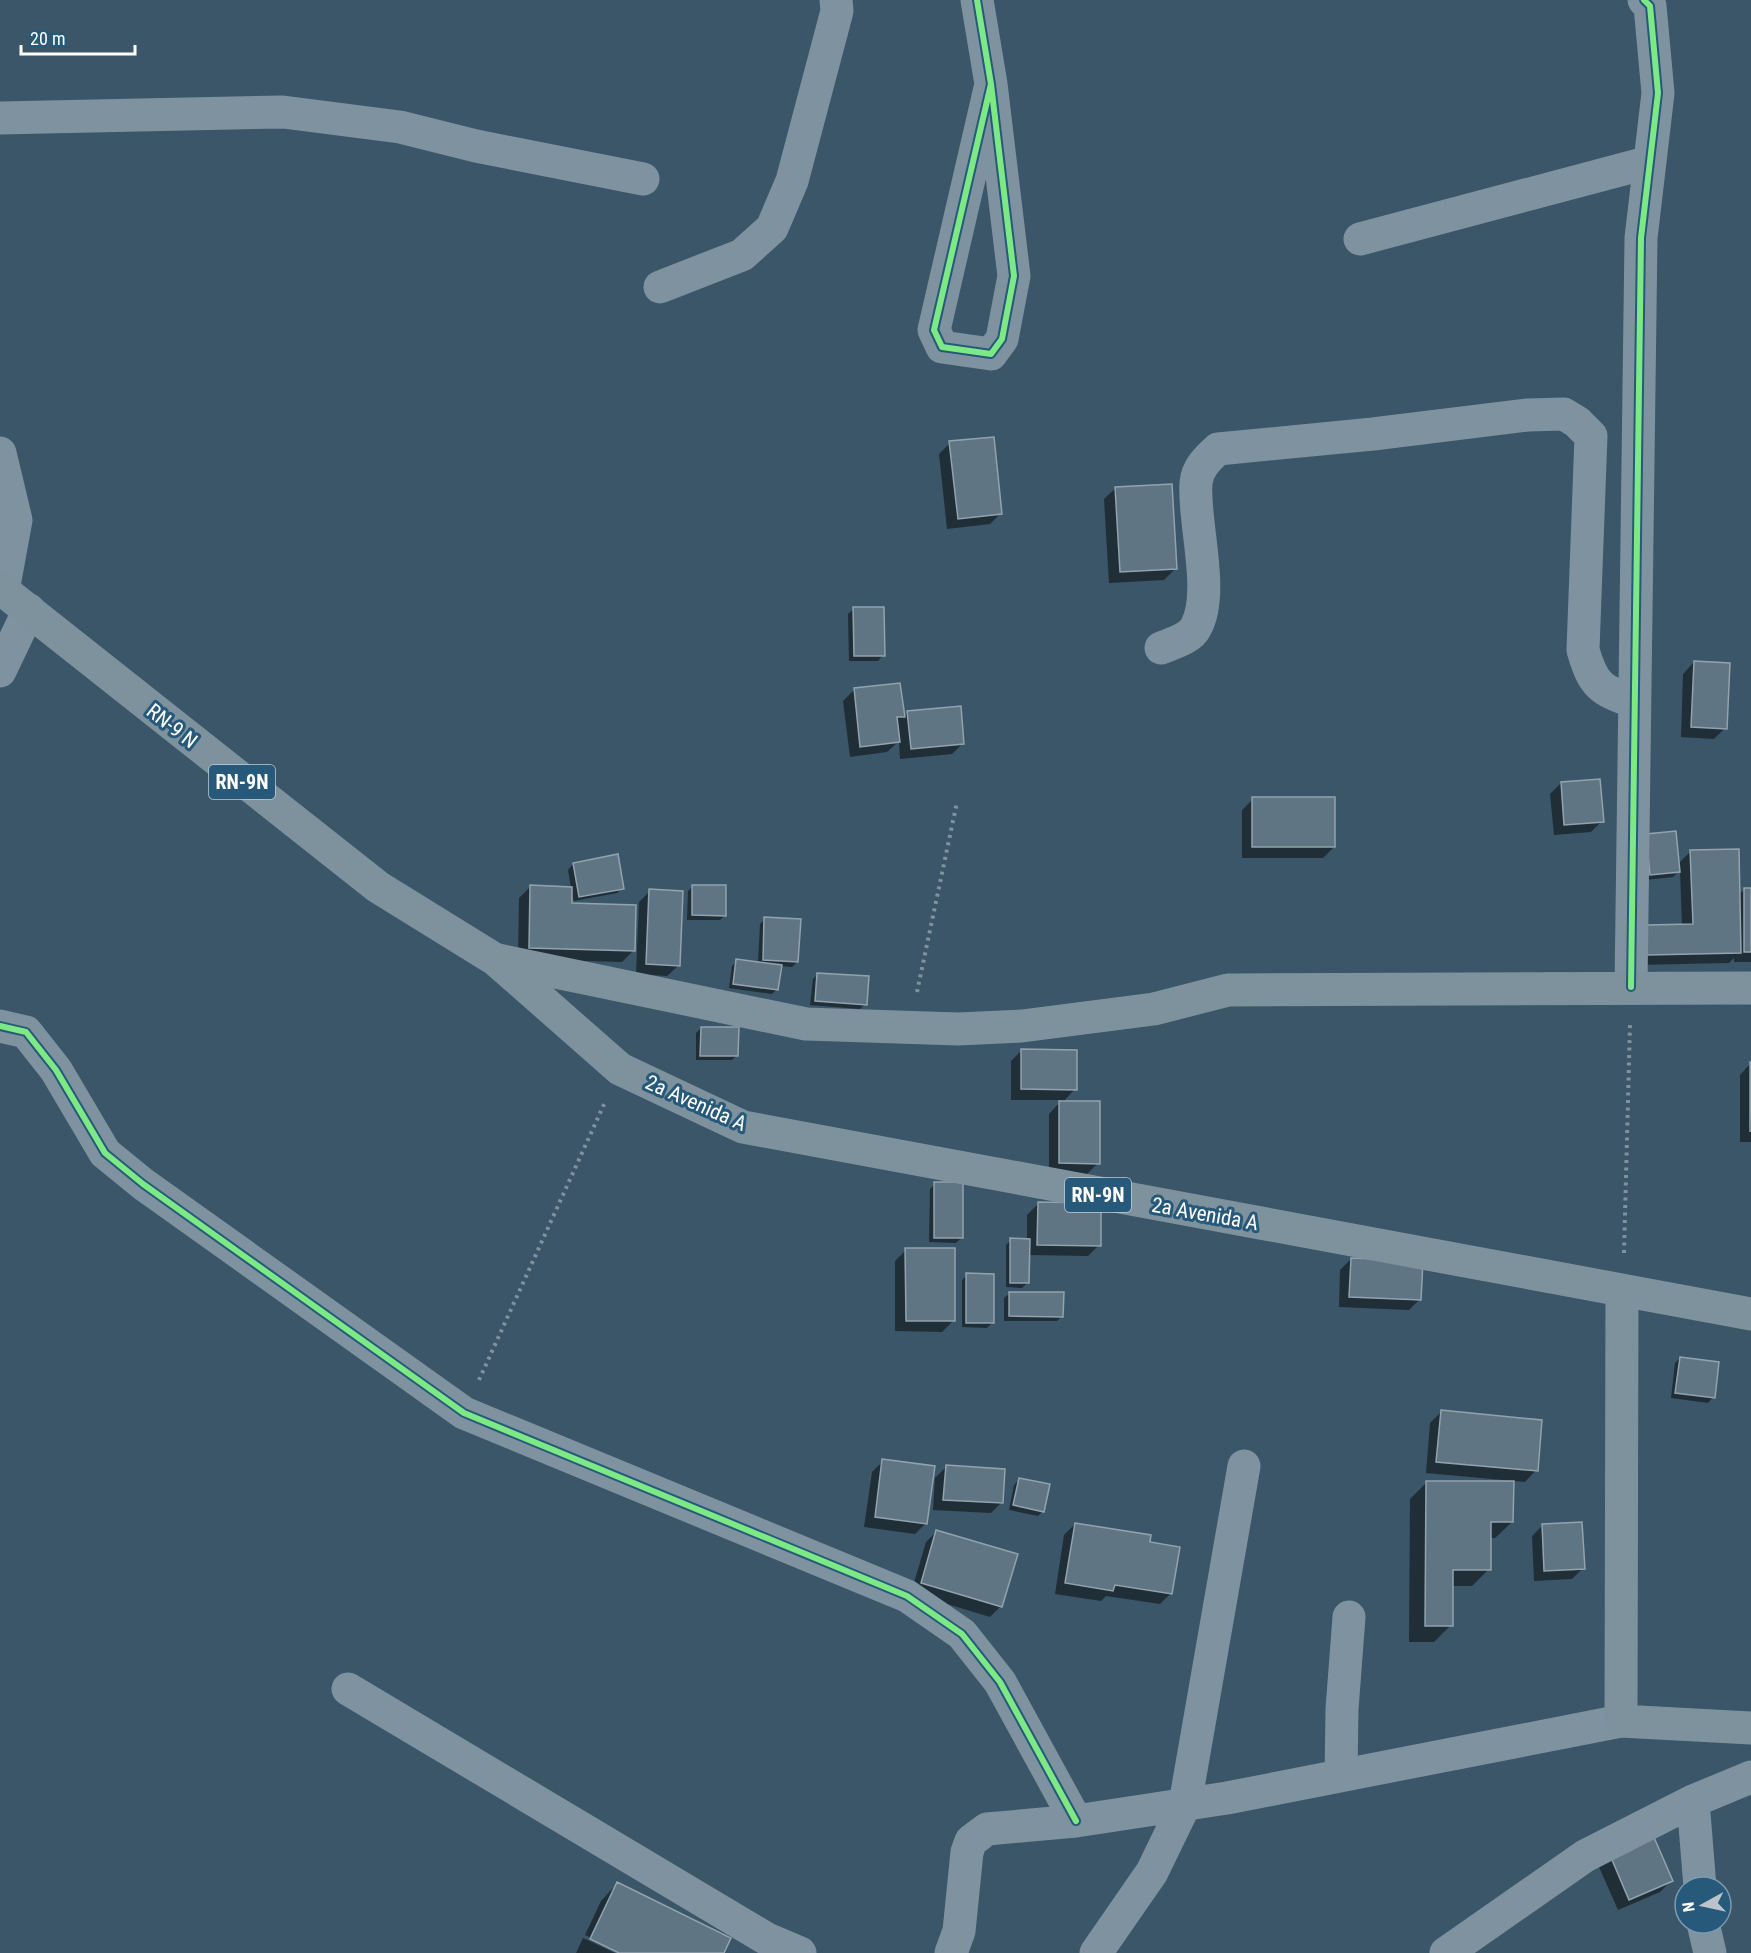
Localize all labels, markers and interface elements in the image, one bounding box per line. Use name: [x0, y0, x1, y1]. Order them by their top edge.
scale bar: [21, 18, 135, 56]
text: 20 m: [30, 28, 65, 49]
street label: RN-9 N: [142, 699, 202, 753]
road number: RN-9N: [209, 765, 275, 799]
street label: 2a Avenida A: [642, 1070, 750, 1136]
road number: RN-9N: [1065, 1178, 1131, 1212]
street label: 2a Avenida A: [1150, 1193, 1260, 1235]
north arrow: [1673, 1875, 1733, 1935]
text: N: [1679, 1901, 1699, 1913]

